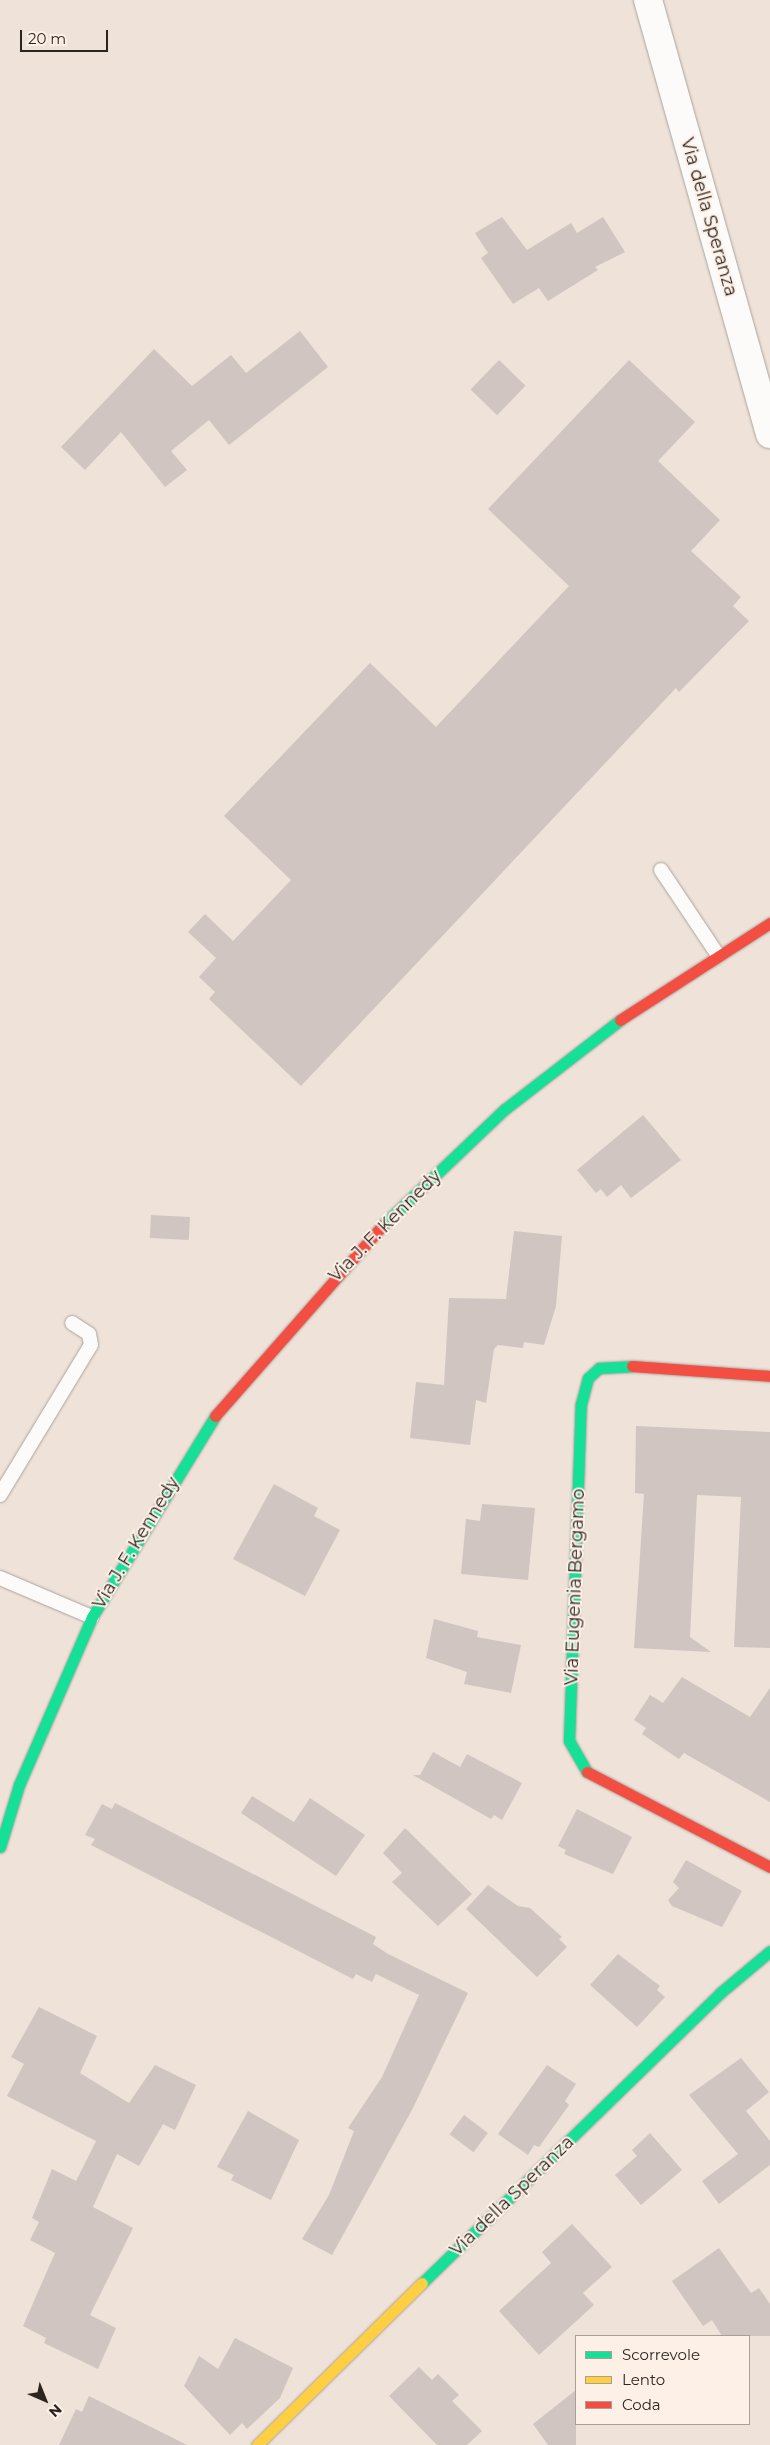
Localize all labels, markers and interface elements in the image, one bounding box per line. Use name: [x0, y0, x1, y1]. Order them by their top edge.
scale bar: [22, 20, 110, 52]
text: 20 m: [28, 29, 66, 48]
street label: Via della Speranza: [676, 135, 742, 299]
street label: Via J. F. Kennedy: [324, 1165, 446, 1287]
street label: Via J. F. Kennedy: [88, 1473, 184, 1613]
street label: Via Eugenia Bergamo: [561, 1488, 589, 1686]
street label: Via della Speranza: [446, 2131, 578, 2261]
legend: [575, 2335, 750, 2425]
text: Scorrevole: [622, 2345, 700, 2364]
text: Lento: [622, 2370, 665, 2389]
north arrow: [20, 2375, 70, 2425]
text: Coda: [622, 2395, 661, 2414]
text: N: [45, 2400, 66, 2421]

